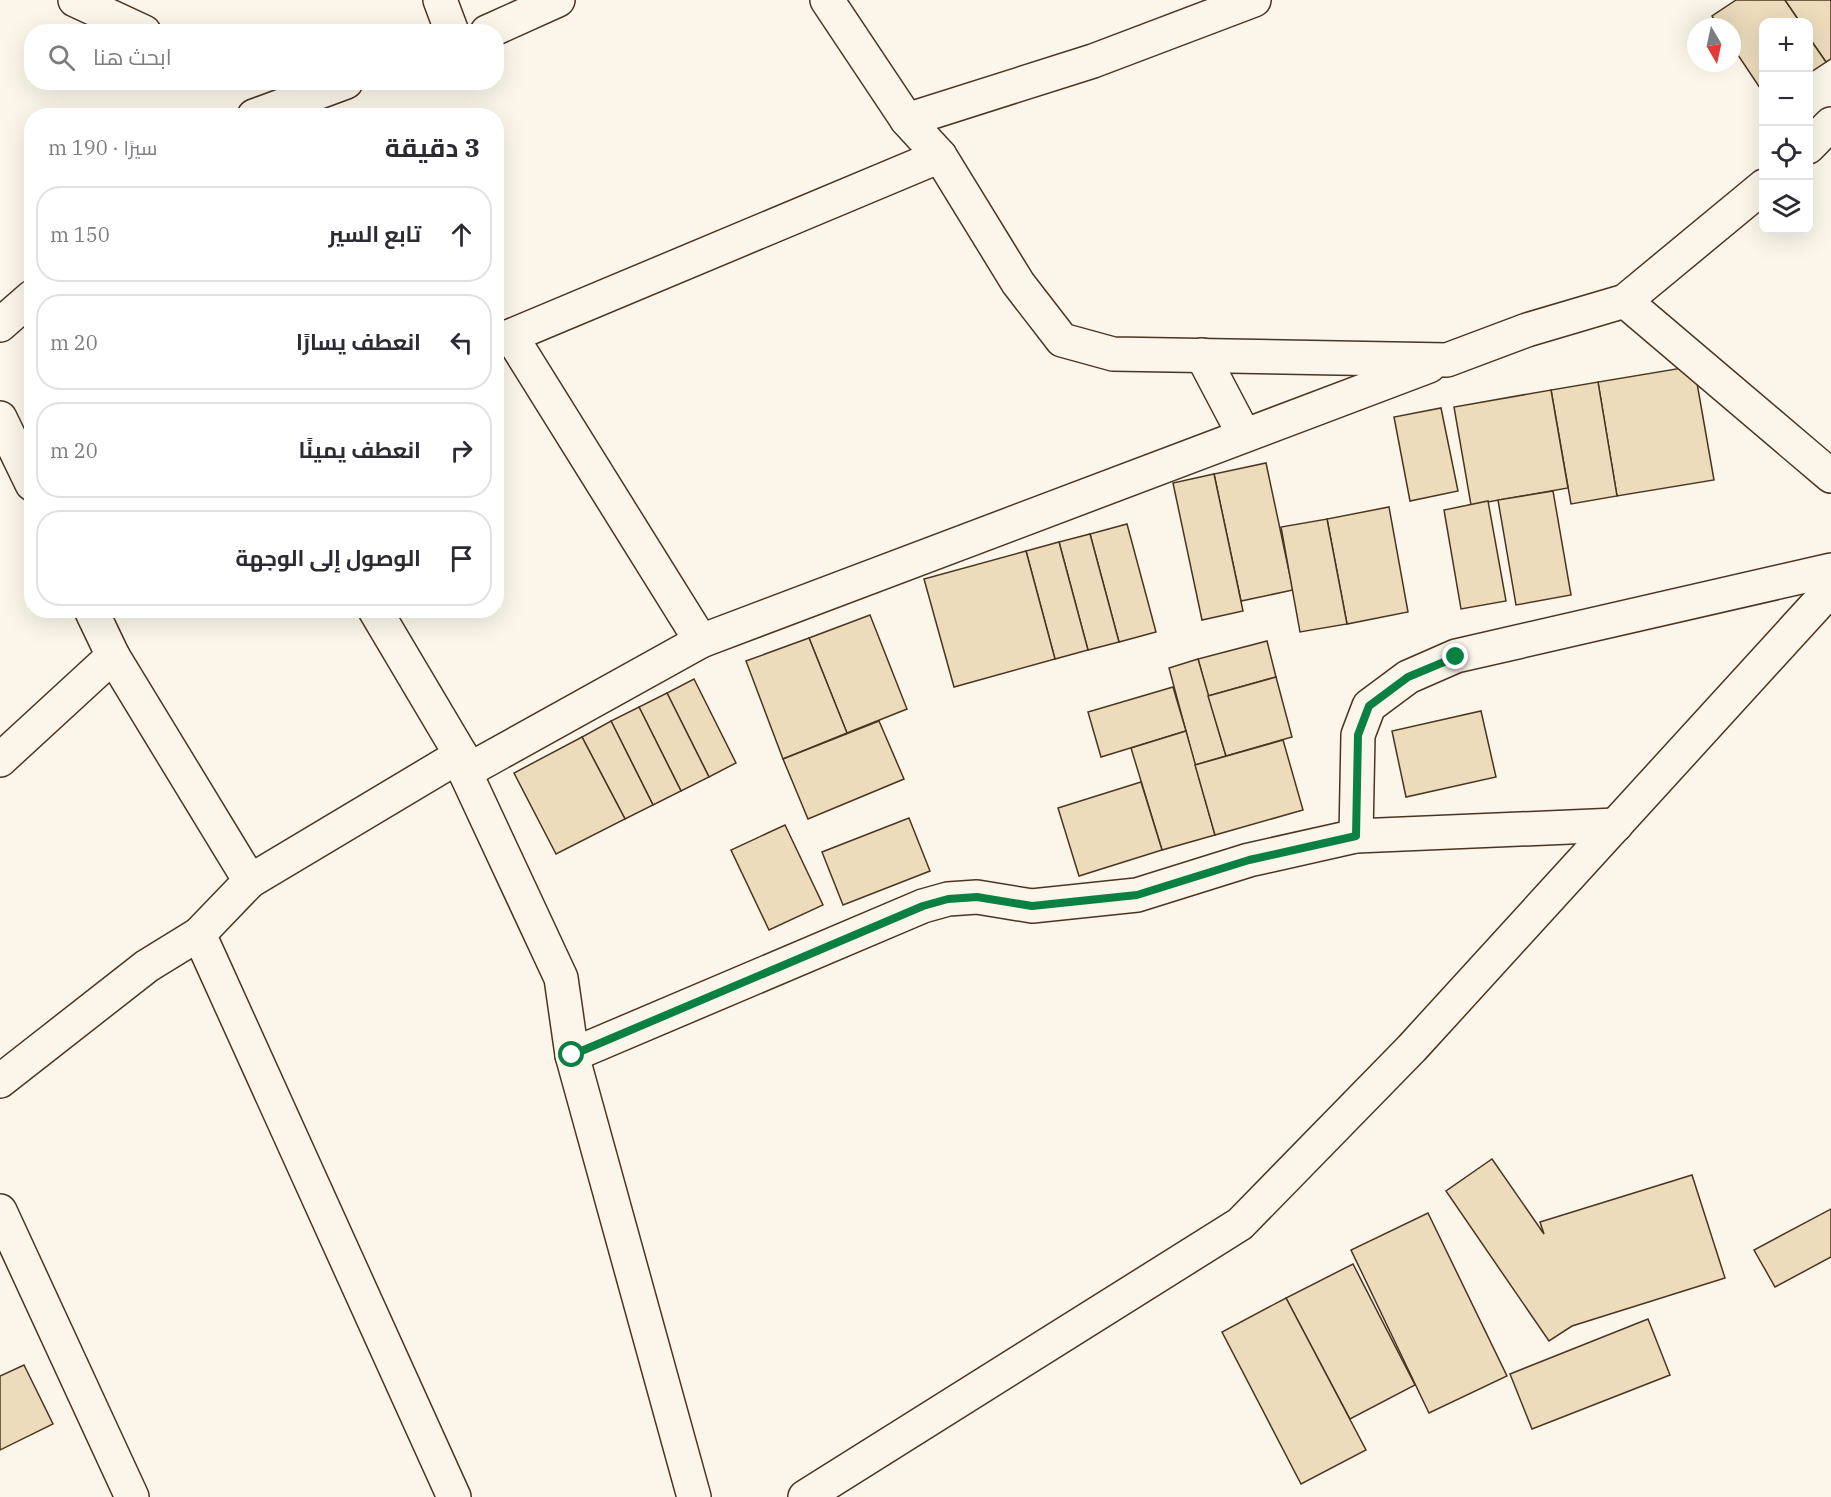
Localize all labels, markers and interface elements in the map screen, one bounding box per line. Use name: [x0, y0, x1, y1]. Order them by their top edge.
north arrow: [1687, 18, 1741, 72]
map controls: [1759, 18, 1813, 234]
button: +: [1759, 18, 1813, 72]
search box: [24, 24, 504, 90]
icon: search: [45, 41, 78, 74]
text: ابحث هنا: [93, 42, 172, 71]
button: −: [1759, 72, 1813, 126]
button: locate: [1759, 126, 1813, 180]
text: 3 دقيقة: [385, 130, 480, 164]
text: سيرًا · 190 m: [48, 134, 157, 161]
button: layers: [1759, 180, 1813, 234]
icon: ahead: [445, 218, 478, 251]
text: تابع السير: [328, 219, 421, 248]
text: 150 m: [50, 221, 110, 248]
icon: left: [445, 326, 478, 359]
text: انعطف يسارًا: [296, 327, 421, 356]
text: 20 m: [50, 329, 98, 356]
icon: right: [445, 434, 478, 467]
text: انعطف يمينًا: [299, 435, 421, 464]
text: 20 m: [50, 437, 98, 464]
icon: arrive: [445, 542, 478, 575]
text: الوصول إلى الوجهة: [236, 543, 421, 572]
route end: [1442, 643, 1468, 669]
route start: [558, 1041, 584, 1067]

